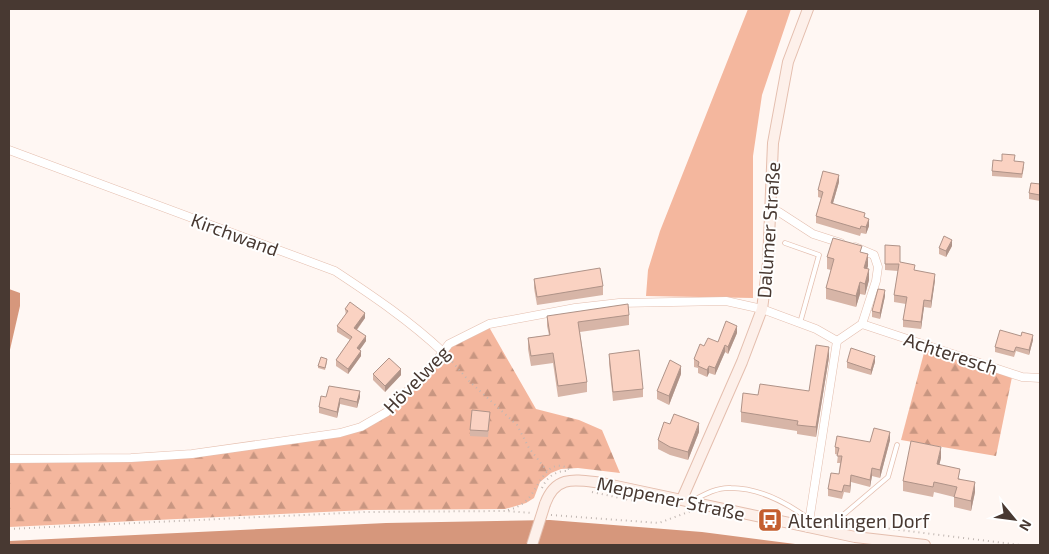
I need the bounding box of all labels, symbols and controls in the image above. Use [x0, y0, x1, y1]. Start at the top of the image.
street label: Dalumer Straße [752, 161, 784, 299]
street label: Kirchwand [188, 208, 282, 260]
street label: Achteresch [901, 327, 1001, 379]
street label: Hövelweg [378, 340, 454, 418]
street label: Meppener Straße [595, 471, 747, 525]
north arrow [989, 494, 1039, 544]
bus stop icon: Altenlingen Dorf [757, 507, 783, 533]
place label: Altenlingen Dorf [788, 509, 930, 532]
text: N [1016, 517, 1036, 534]

